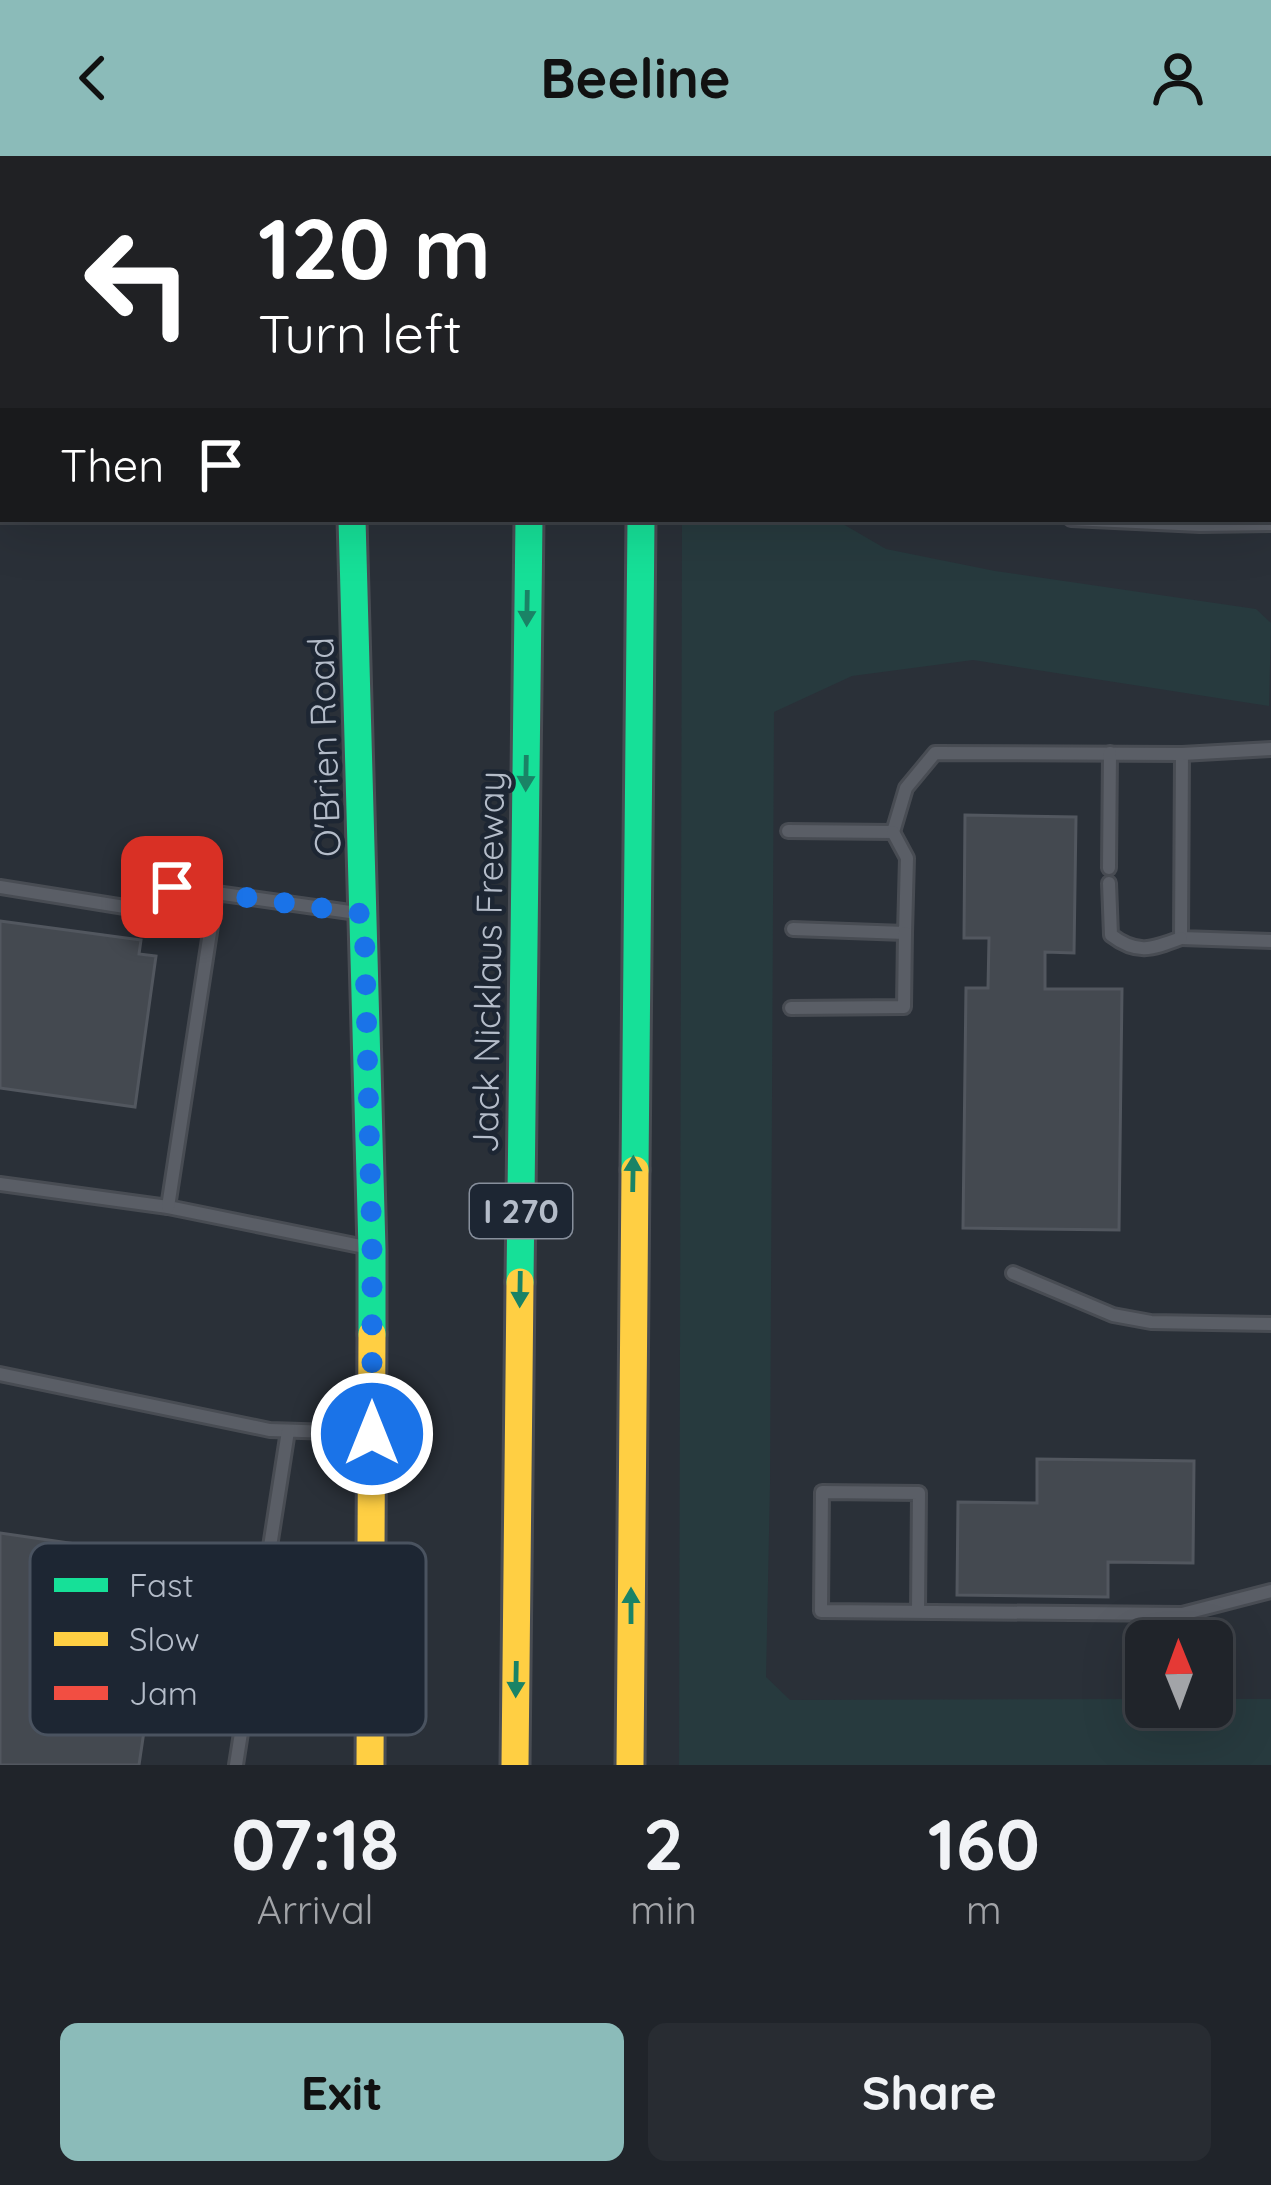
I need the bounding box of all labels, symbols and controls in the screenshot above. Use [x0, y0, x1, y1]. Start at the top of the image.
text: Beeline [540, 44, 731, 112]
icon: back [60, 45, 126, 111]
icon: person [1145, 45, 1211, 111]
text: 120 m [258, 195, 491, 300]
icon: left [60, 204, 216, 360]
text: Turn left [258, 299, 462, 367]
icon: arrive [188, 432, 254, 498]
text: Then [60, 437, 164, 493]
one-way arrow [518, 590, 537, 628]
street label: O'Brien Road [297, 636, 350, 858]
one-way arrow [516, 755, 535, 793]
street label: Jack Nicklaus Freeway [462, 771, 513, 1153]
pin [121, 836, 223, 938]
icon: arrive [139, 854, 205, 920]
one-way arrow [623, 1154, 643, 1192]
road number: I 270 [470, 1184, 572, 1238]
one-way arrow [510, 1271, 530, 1309]
position arrow [309, 1371, 435, 1497]
legend [30, 1543, 426, 1735]
text: Fast [129, 1564, 194, 1605]
one-way arrow [621, 1586, 641, 1624]
text: Slow [129, 1618, 200, 1659]
north arrow [1125, 1620, 1233, 1728]
map controls [1125, 1620, 1233, 1728]
one-way arrow [506, 1661, 525, 1699]
text: Jam [129, 1672, 198, 1713]
text: 07:18 [231, 1798, 399, 1888]
text: 2 [643, 1798, 684, 1888]
text: 160 [928, 1798, 1040, 1888]
text: Arrival [257, 1885, 374, 1934]
text: min [630, 1885, 697, 1934]
text: m [966, 1885, 1002, 1934]
button: Exit [60, 2023, 624, 2161]
button: Share [648, 2023, 1211, 2161]

